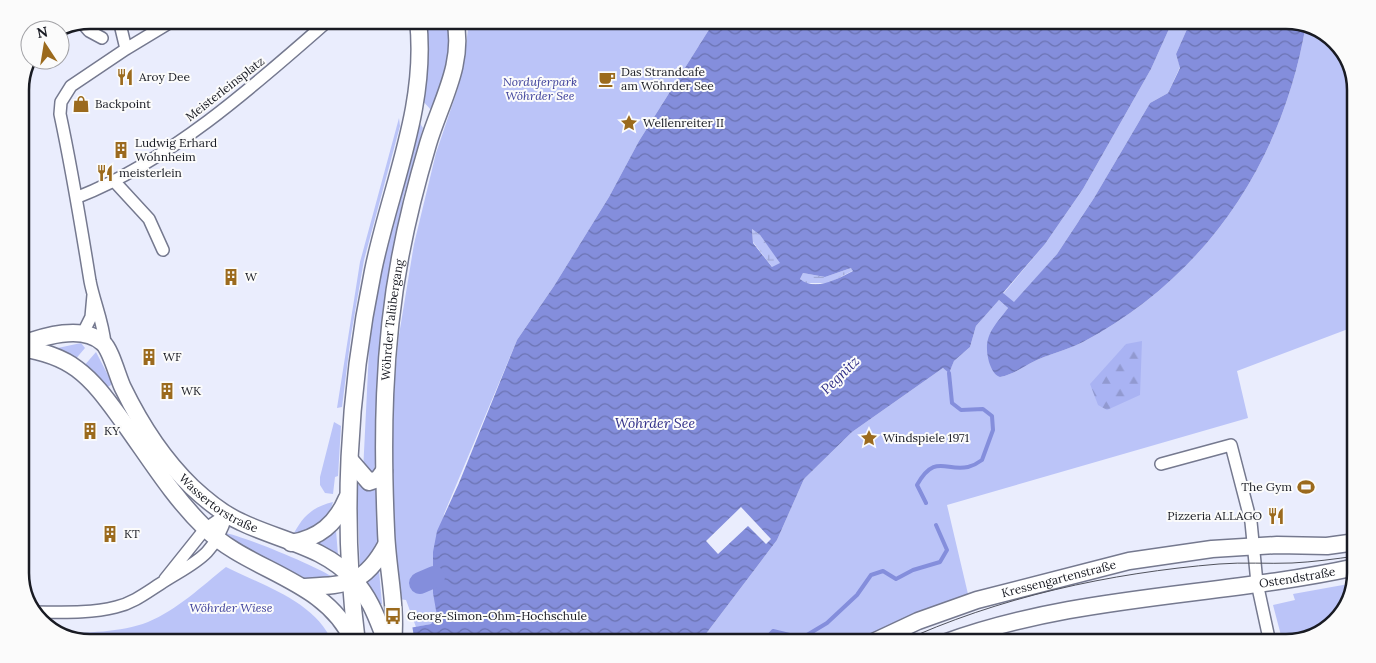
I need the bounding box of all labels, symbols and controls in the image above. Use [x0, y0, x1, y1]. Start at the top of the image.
north arrow [20, 20, 70, 70]
text: N [35, 22, 50, 42]
street label: Meisterleinsplatz [182, 53, 267, 124]
place label: Das Strandcafe am Wöhrder See [621, 64, 714, 93]
restaurant icon: Aroy Dee [115, 67, 135, 87]
place label: Aroy Dee [138, 69, 190, 84]
cafe icon: Das Strandcafe am Wöhrder See [597, 69, 617, 89]
park label: Norduferpark Wöhrder See [503, 74, 577, 103]
shop icon: Backpoint [71, 94, 91, 114]
place label: Backpoint [95, 96, 151, 111]
place icon: Wellenreiter II [619, 113, 639, 133]
place label: Wellenreiter II [643, 115, 724, 130]
place label: Ludwig Erhard Wohnheim [135, 135, 217, 164]
building icon: Ludwig Erhard Wohnheim [111, 140, 131, 160]
restaurant icon: meisterlein [95, 163, 115, 183]
place label: meisterlein [119, 165, 182, 180]
street label: Wöhrder Talübergang [378, 257, 407, 381]
building icon: W [221, 267, 241, 287]
place label: W [245, 269, 258, 284]
building icon: WF [139, 347, 159, 367]
place label: WF [163, 349, 182, 364]
water label: Pegnitz [817, 352, 863, 398]
building icon: WK [157, 381, 177, 401]
place label: WK [181, 383, 202, 398]
water label: Wöhrder See [615, 414, 695, 432]
building icon: KY [80, 421, 100, 441]
place label: KY [104, 423, 120, 438]
place icon: Windspiele 1971 [859, 428, 879, 448]
place label: Windspiele 1971 [883, 430, 969, 445]
street label: Wassertorstraße [176, 470, 261, 536]
sports icon: The Gym [1296, 477, 1316, 497]
place label: The Gym [1241, 479, 1292, 494]
restaurant icon: Pizzeria ALLAGO [1266, 506, 1286, 526]
place label: Pizzeria ALLAGO [1167, 508, 1262, 523]
building icon: KT [100, 524, 120, 544]
place label: KT [124, 526, 140, 541]
street label: Kressengartenstraße [1000, 557, 1118, 600]
street label: Ostendstraße [1258, 563, 1337, 591]
park label: Wöhrder Wiese [190, 600, 273, 615]
bus stop icon: Georg-Simon-Ohm-Hochschule [383, 606, 403, 626]
place label: Georg-Simon-Ohm-Hochschule [407, 608, 587, 623]

